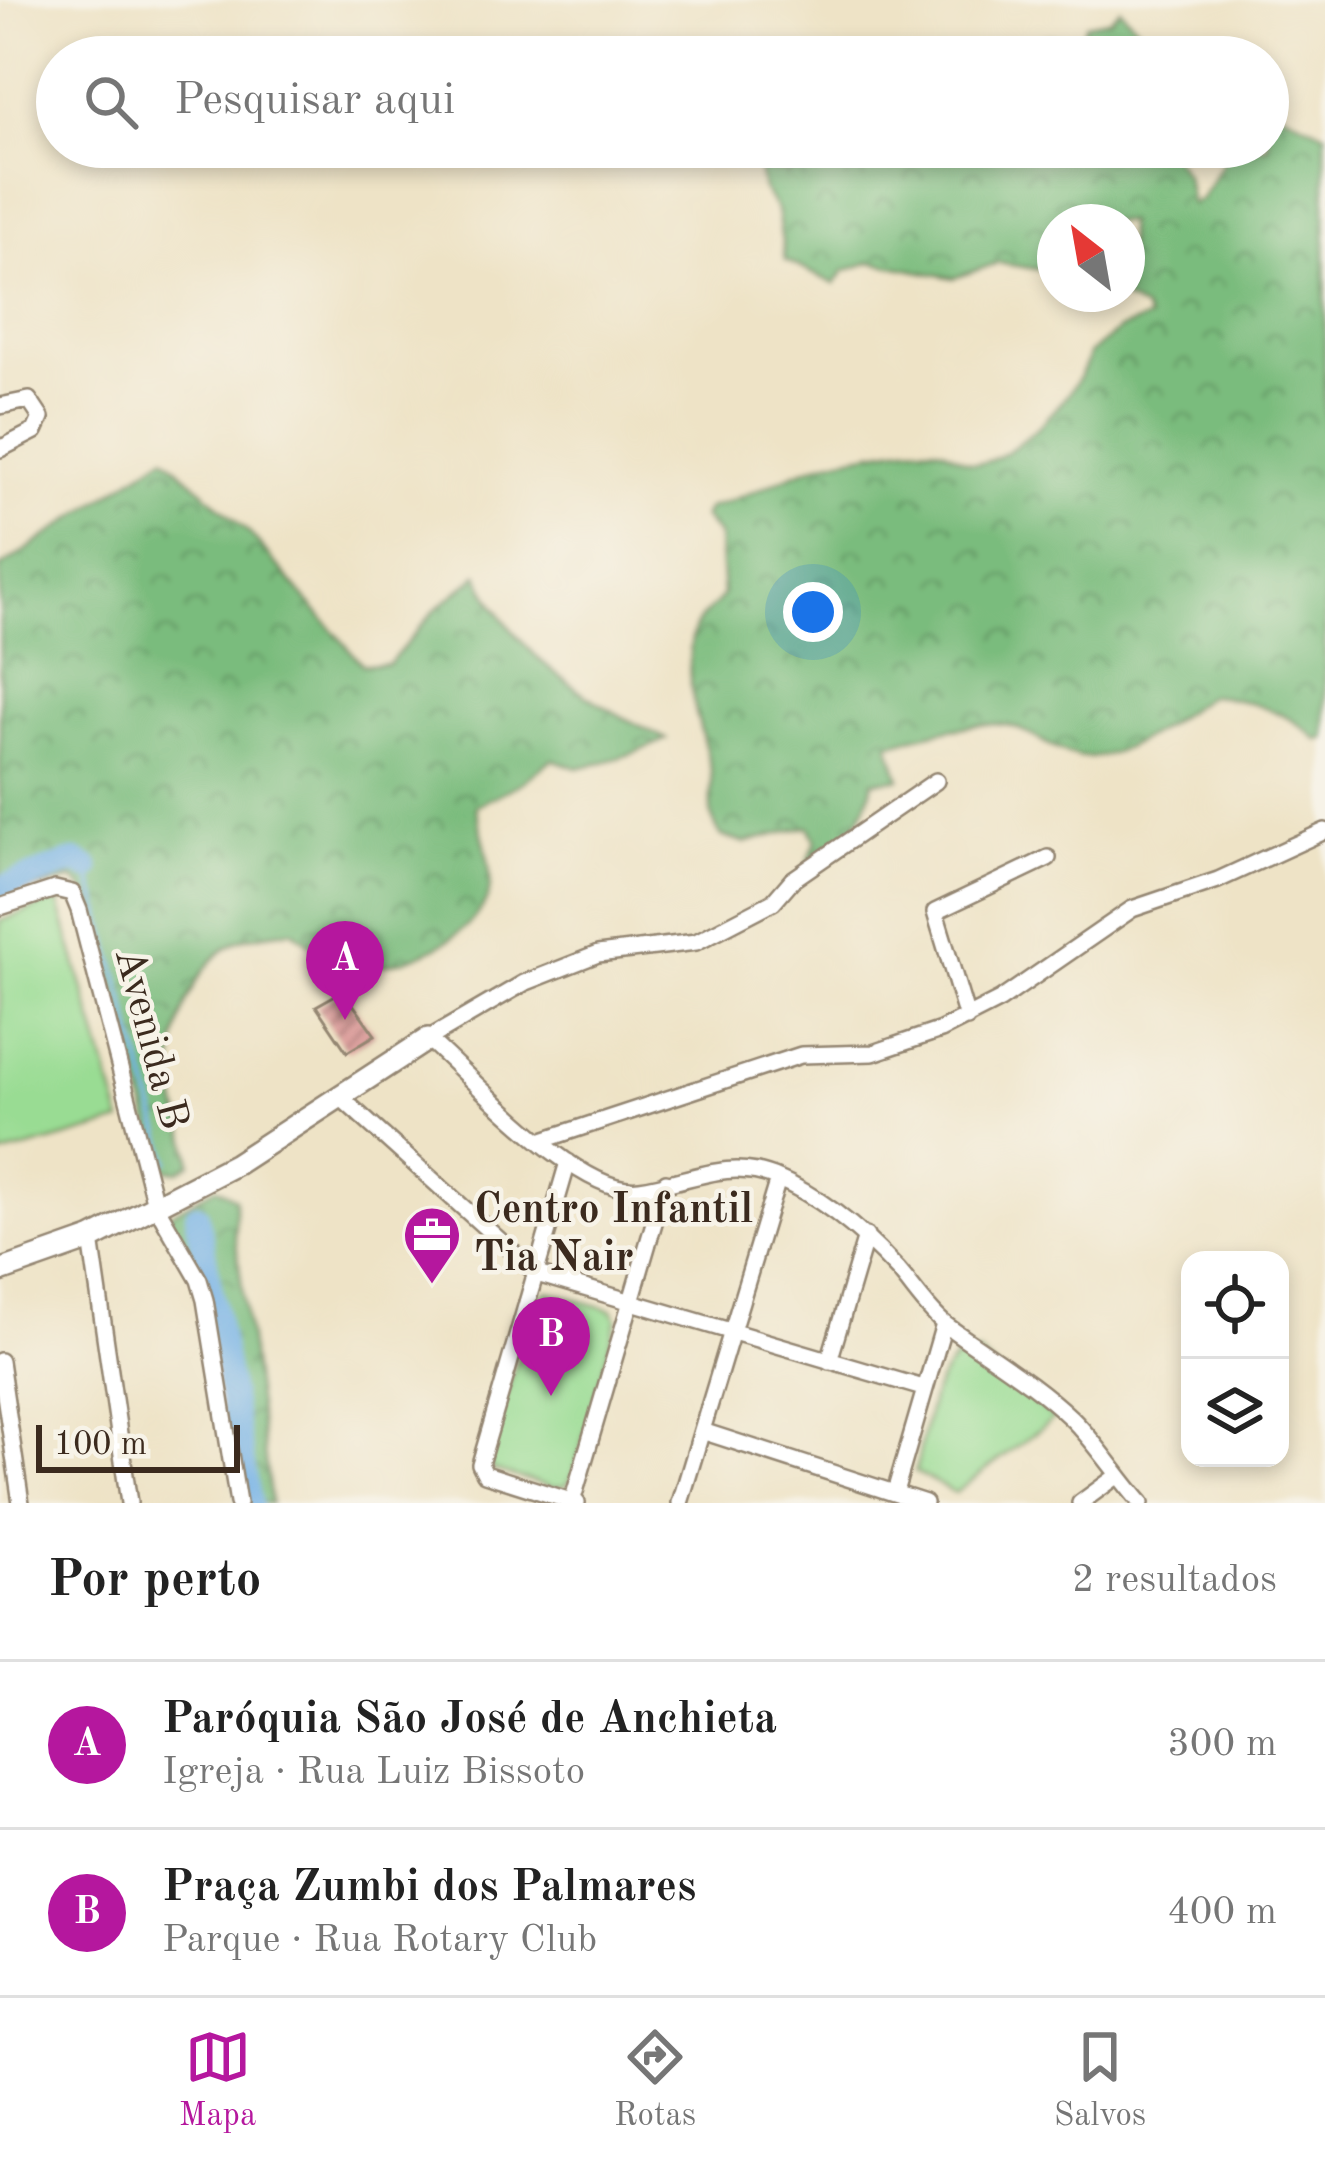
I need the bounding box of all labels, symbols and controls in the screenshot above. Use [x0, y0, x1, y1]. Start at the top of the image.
search box [36, 36, 1289, 168]
icon: search [78, 69, 144, 135]
text: Pesquisar aqui [174, 79, 455, 124]
north arrow [1037, 204, 1145, 312]
your location [783, 582, 843, 642]
pin: A [306, 921, 384, 1020]
street label: Avenida B [106, 944, 194, 1134]
place label: Centro Infantil Tia Nair [474, 1190, 753, 1280]
office icon: Centro Infantil Tia Nair [401, 1204, 463, 1286]
map controls [1181, 1251, 1289, 1467]
button: locate [1181, 1251, 1289, 1359]
pin: B [512, 1297, 590, 1396]
button: layers [1181, 1359, 1289, 1467]
scale bar [36, 1419, 240, 1472]
text: 100 m [54, 1429, 147, 1462]
text: Por perto [48, 1556, 262, 1607]
text: 2 resultados [1072, 1561, 1277, 1600]
text: Paróquia São José de Anchieta [162, 1698, 777, 1743]
text: A [72, 1725, 102, 1764]
text: 300 m [1167, 1725, 1277, 1764]
text: Igreja · Rua Luiz Bissoto [162, 1753, 585, 1792]
text: Praça Zumbi dos Palmares [162, 1866, 696, 1911]
text: B [73, 1893, 101, 1932]
text: 400 m [1167, 1893, 1277, 1932]
text: Parque · Rua Rotary Club [162, 1921, 597, 1960]
tab: Mapa [179, 2024, 256, 2137]
tab: Rotas [614, 2024, 696, 2137]
tab: Salvos [1054, 2024, 1146, 2137]

